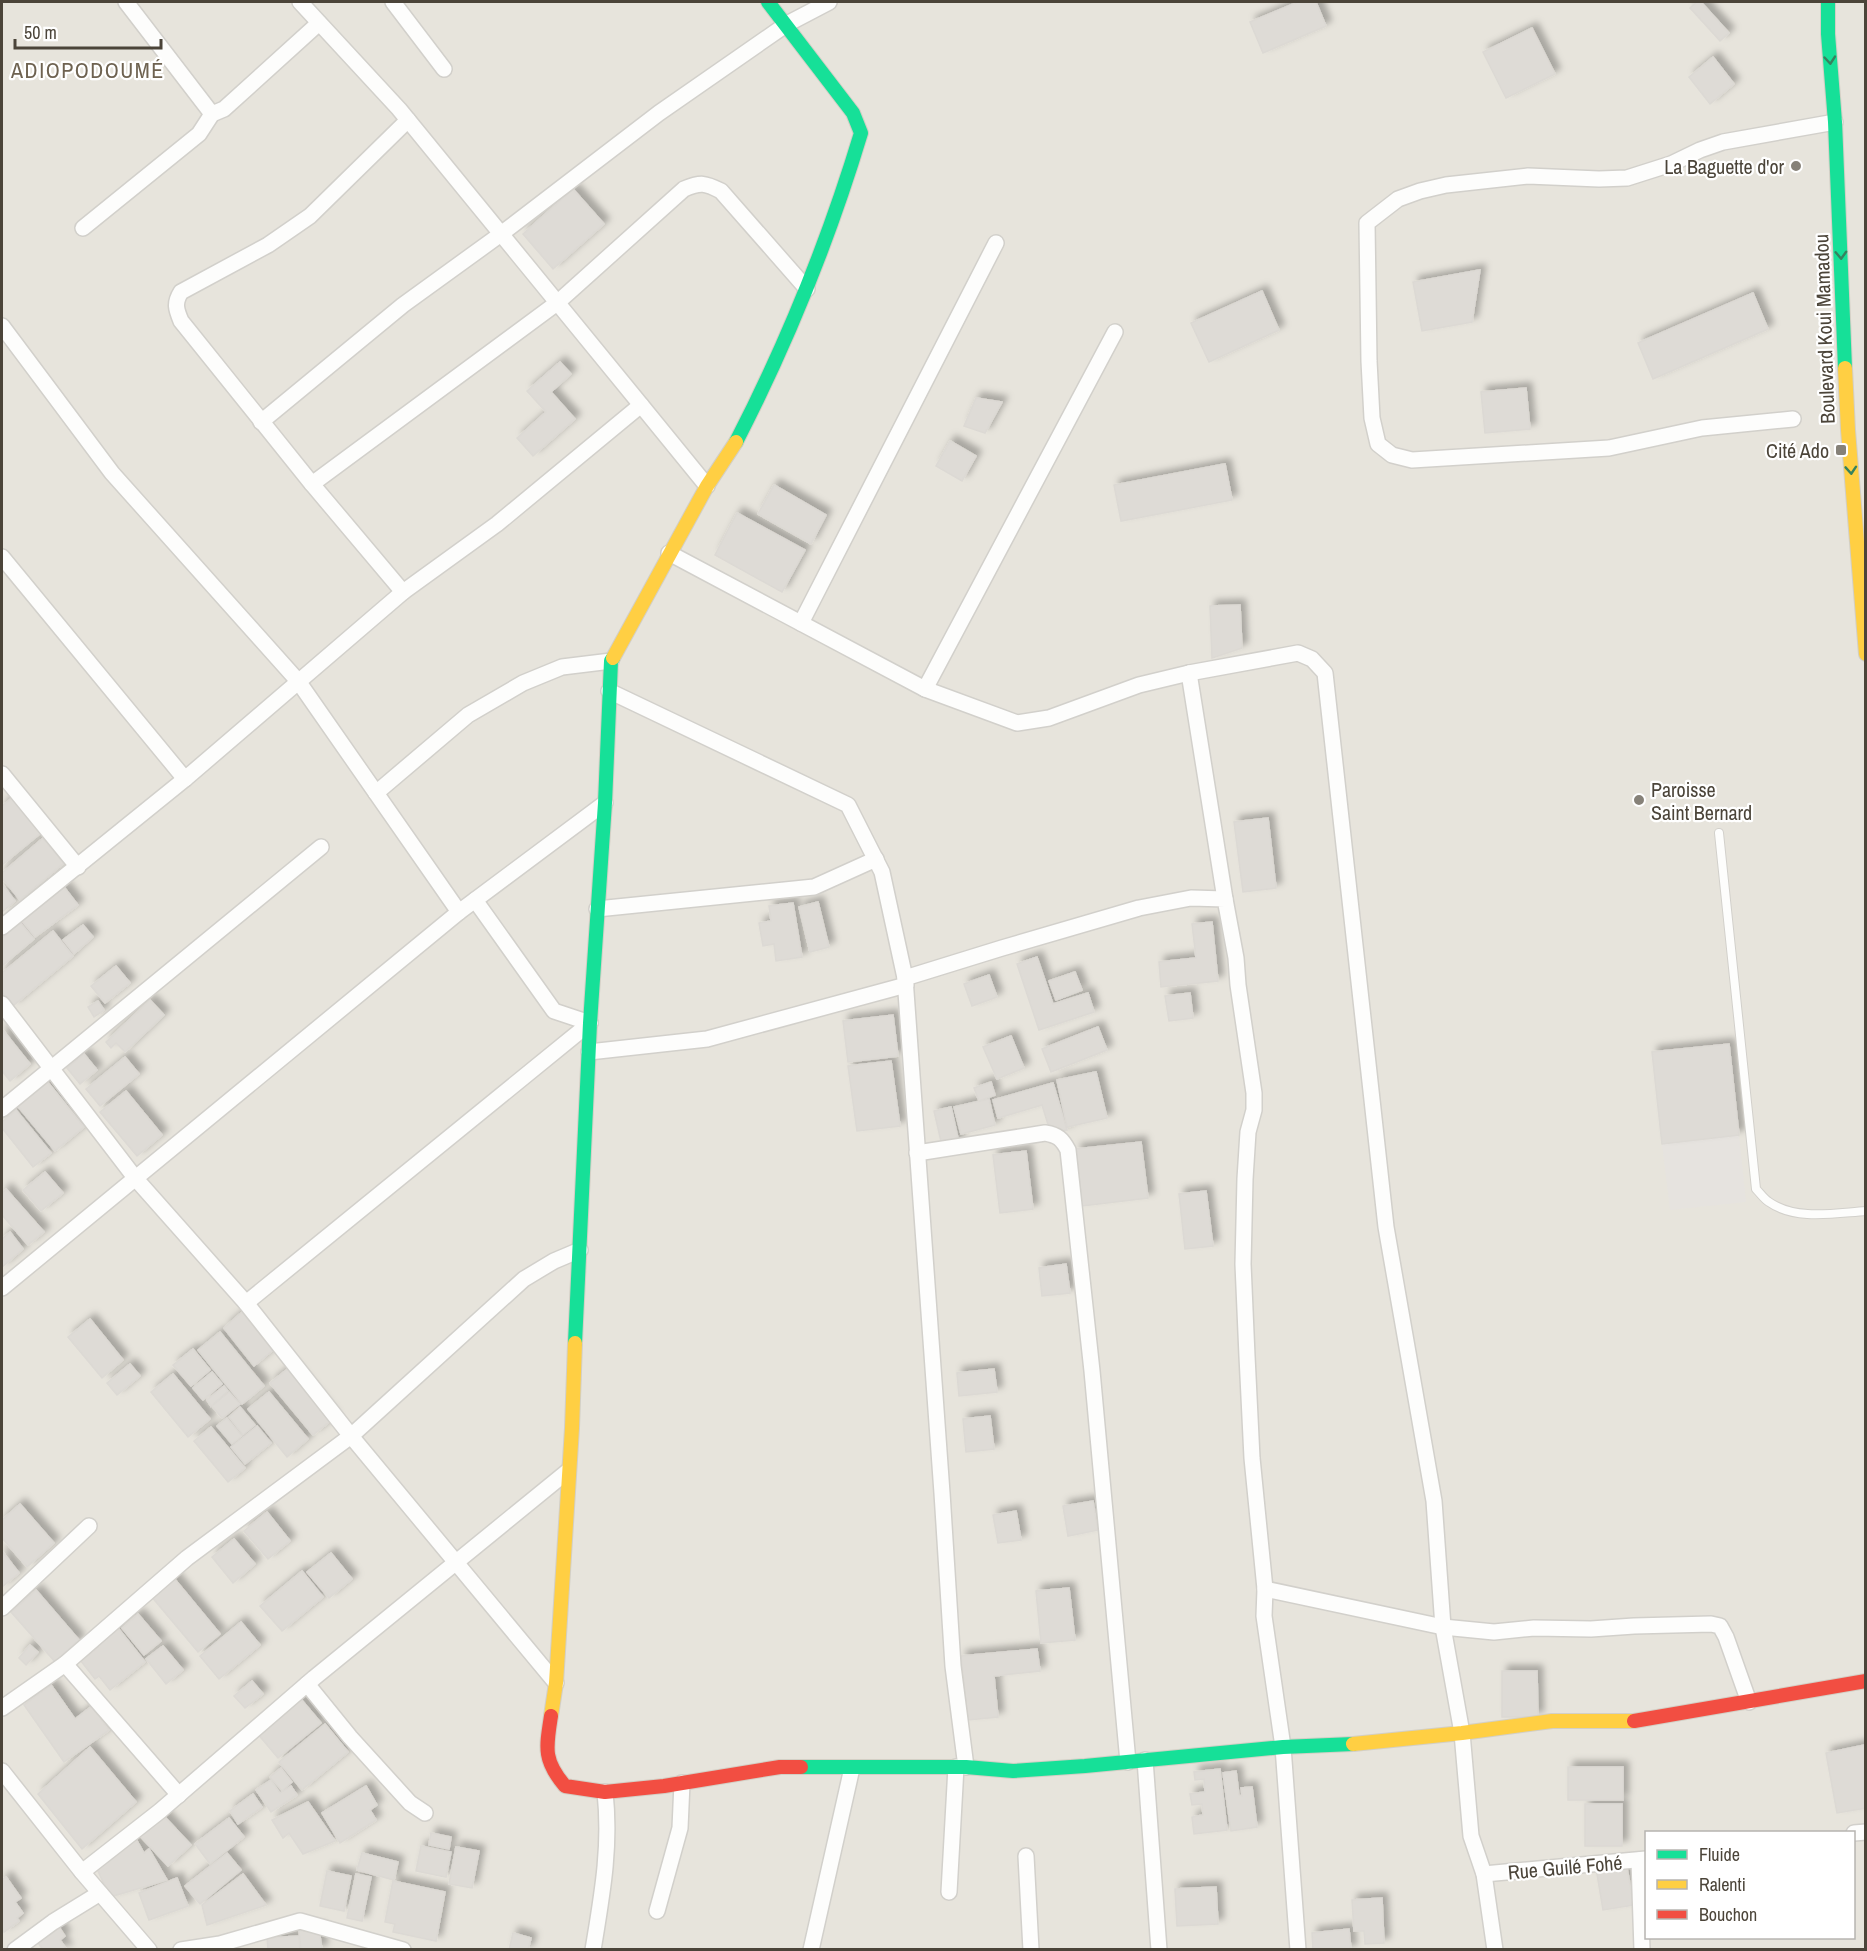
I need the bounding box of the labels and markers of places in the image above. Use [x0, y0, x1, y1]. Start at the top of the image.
place label: La Baguette d'or [1664, 153, 1785, 180]
marker: La Baguette d'or [1789, 159, 1803, 173]
place label: Cité Ado [1766, 437, 1829, 464]
marker: Cité Ado [1834, 443, 1848, 457]
place label: Paroisse Saint Bernard [1651, 776, 1752, 826]
marker: Paroisse Saint Bernard [1632, 793, 1646, 807]

